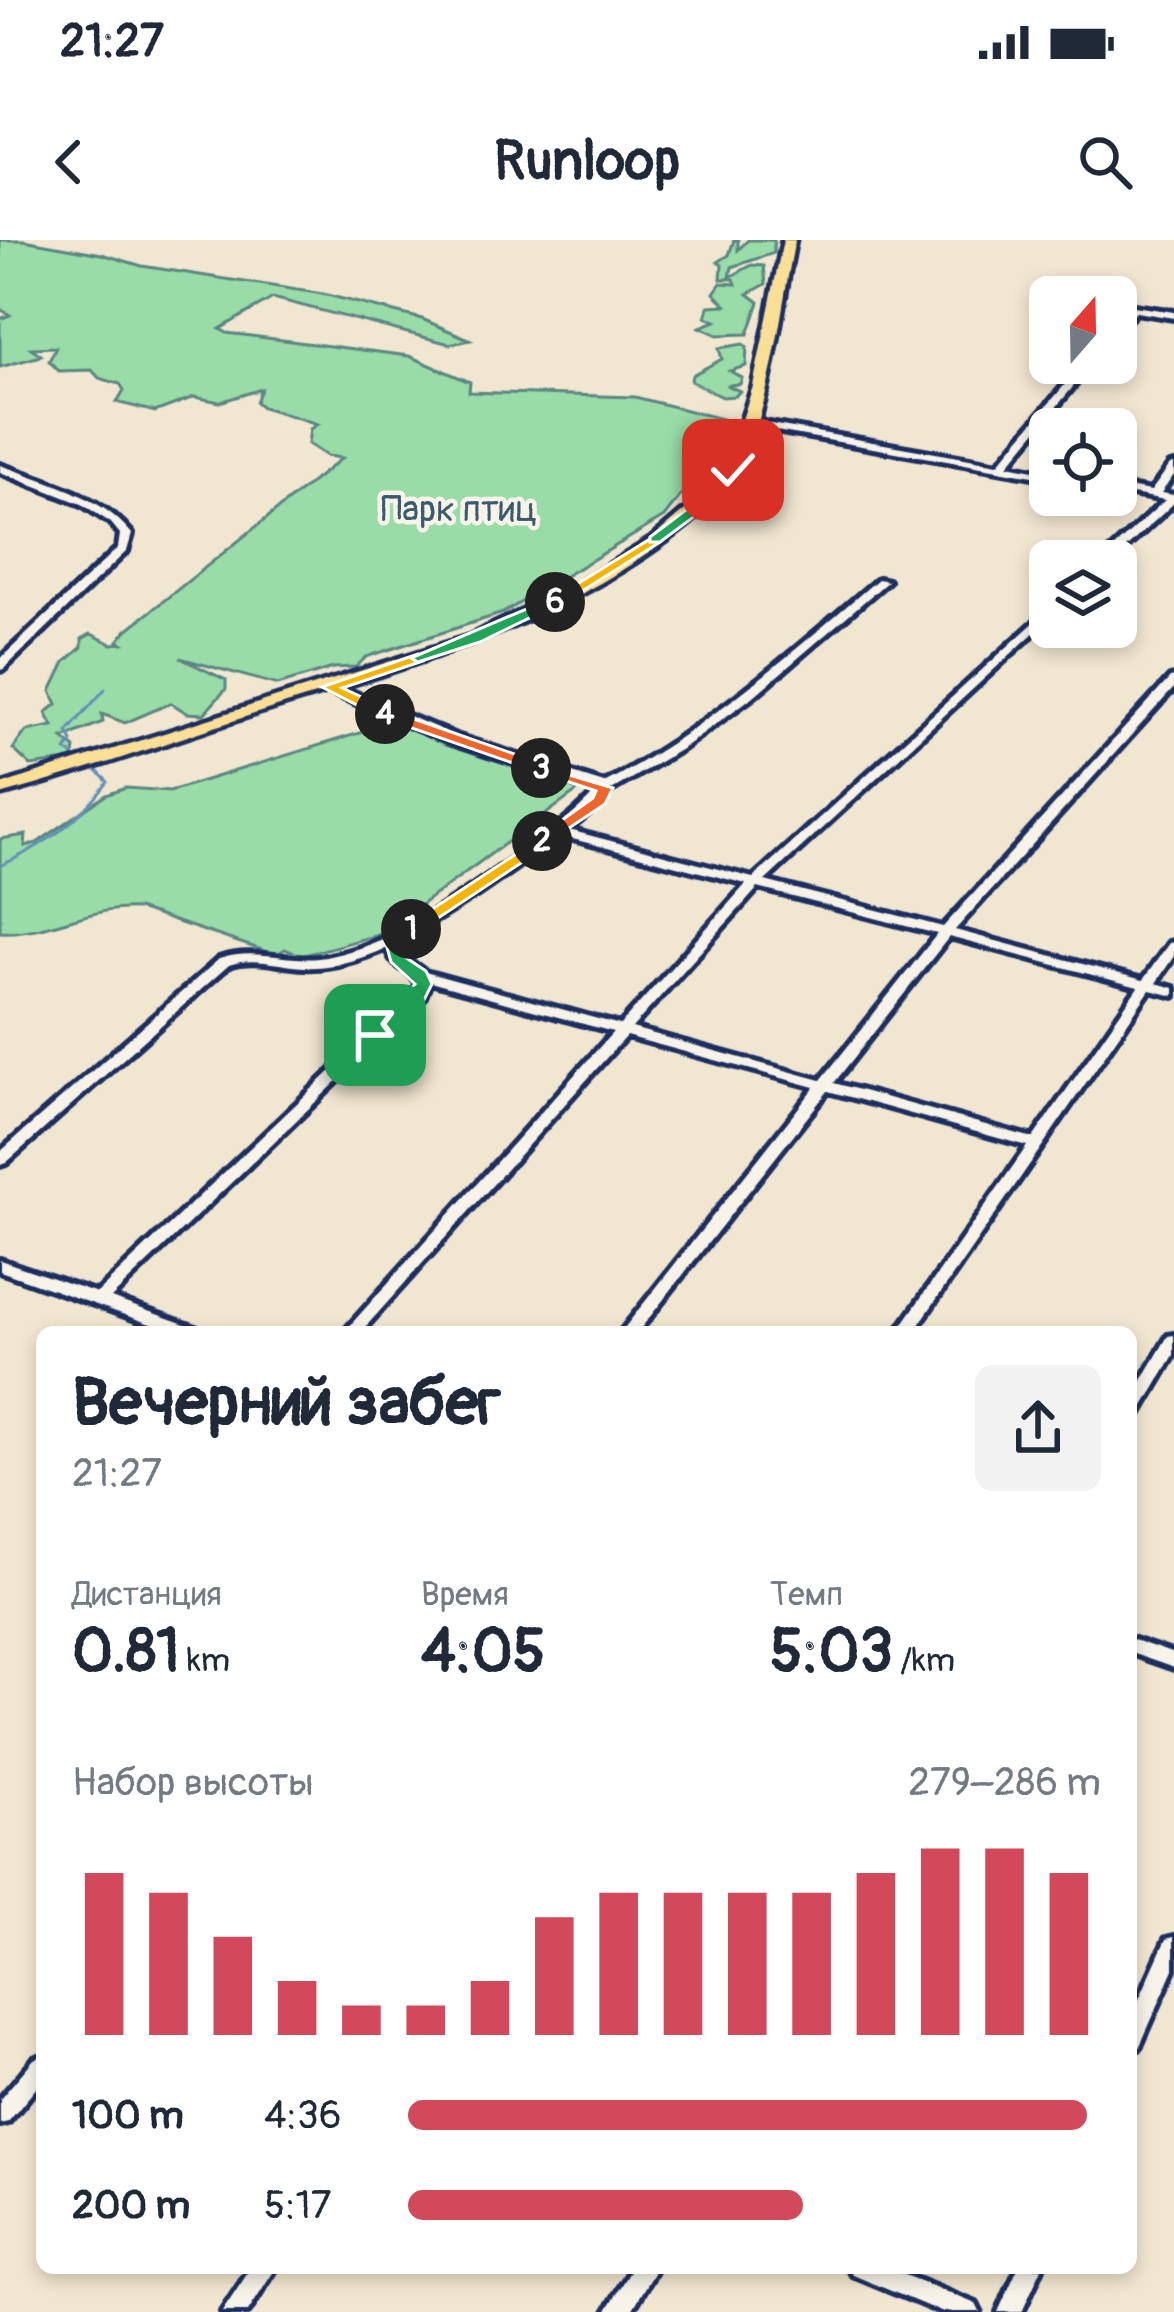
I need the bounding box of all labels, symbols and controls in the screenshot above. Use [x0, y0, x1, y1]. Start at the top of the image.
text: 21:27 [60, 14, 164, 70]
text: Runloop [494, 128, 680, 196]
icon: back [36, 129, 102, 195]
icon: search [1072, 129, 1138, 195]
north arrow [1029, 276, 1137, 384]
map controls [1029, 276, 1137, 648]
button: locate [1029, 408, 1137, 516]
pin [682, 419, 784, 521]
icon: check [700, 437, 766, 503]
park label: Парк птиц [381, 487, 537, 532]
button: layers [1029, 540, 1137, 648]
pin: 6 [525, 572, 585, 632]
text: 6 [545, 581, 565, 622]
pin: 4 [355, 684, 415, 744]
text: 4 [375, 693, 395, 734]
pin: 3 [511, 738, 571, 798]
text: 3 [532, 747, 550, 788]
pin: 2 [512, 811, 572, 871]
text: 2 [533, 820, 551, 861]
pin: 1 [381, 899, 441, 959]
text: 1 [405, 908, 417, 949]
pin [324, 984, 426, 1086]
icon: arrive [342, 1002, 408, 1068]
text: Вечерний забег [72, 1362, 501, 1445]
button: share [975, 1365, 1101, 1491]
text: 21:27 [72, 1449, 162, 1498]
text: Дистанция [72, 1574, 222, 1615]
text: Время [421, 1574, 509, 1615]
text: Темп [770, 1574, 843, 1615]
text: 0.81 [72, 1615, 180, 1690]
text: 4:05 [421, 1615, 545, 1690]
text: 5:03 [770, 1615, 893, 1690]
text: km [180, 1640, 230, 1681]
text: /km [893, 1640, 955, 1681]
text: Набор высоты [72, 1758, 314, 1807]
text: 279–286 m [908, 1758, 1101, 1807]
text: 100 m [72, 2091, 184, 2140]
text: 4:36 [264, 2091, 342, 2140]
text: 200 m [72, 2181, 190, 2230]
text: 5:17 [264, 2181, 331, 2230]

